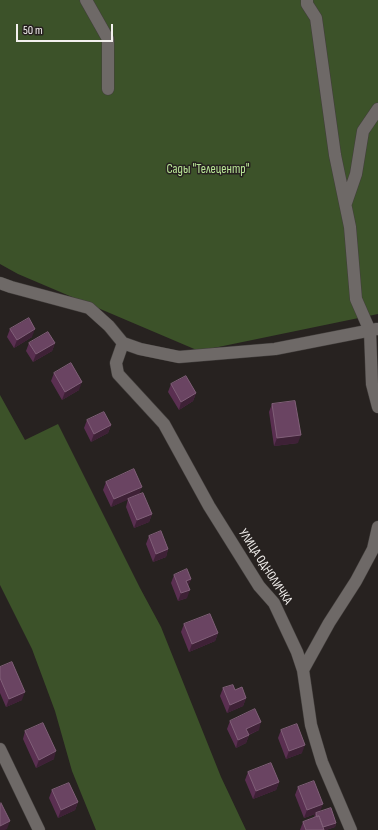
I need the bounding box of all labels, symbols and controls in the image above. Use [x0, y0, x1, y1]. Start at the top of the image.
scale bar [18, 16, 115, 42]
text: 50 m [23, 23, 43, 38]
park label: Сады "Телецентр" [167, 162, 249, 178]
street label: УЛИЦА ОДНОЛИЧКА [235, 526, 295, 608]

